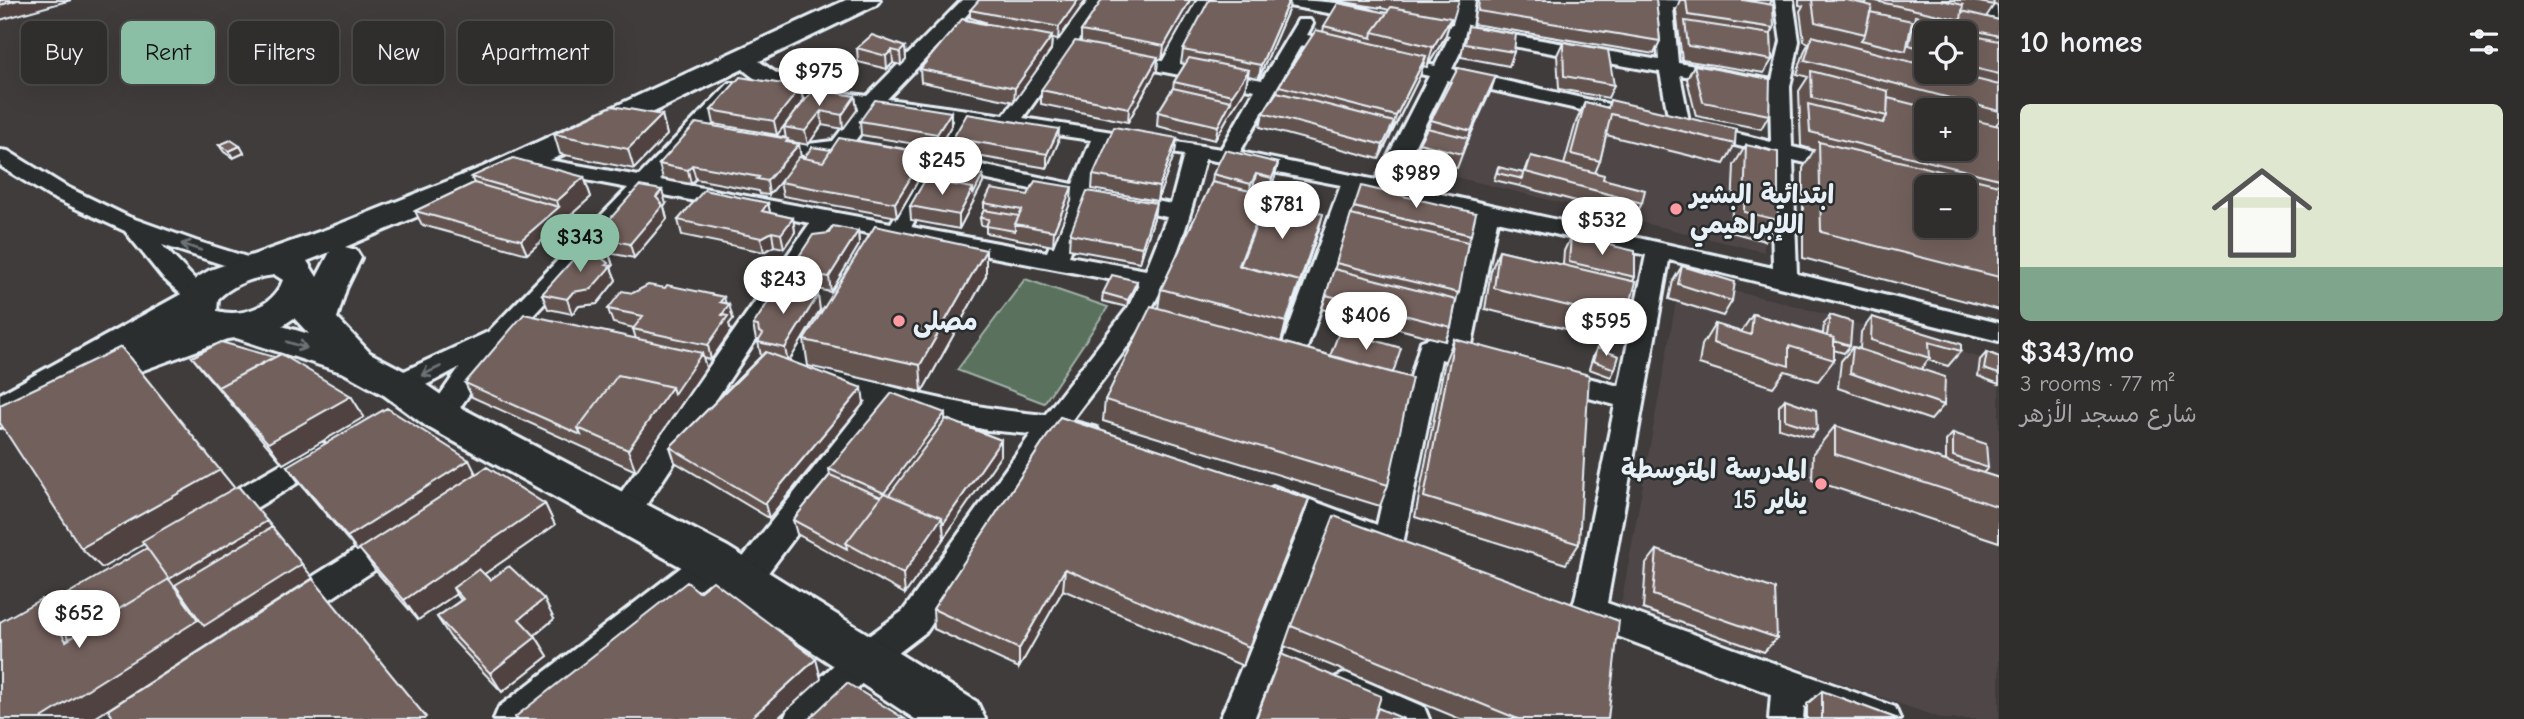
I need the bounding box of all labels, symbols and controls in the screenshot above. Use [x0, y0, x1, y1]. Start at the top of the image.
chip: Buy [21, 21, 107, 84]
chip: Rent [121, 21, 215, 84]
chip: Filters [229, 21, 339, 84]
chip: New [353, 21, 444, 84]
chip: Apartment [458, 21, 613, 84]
map controls [1914, 21, 1977, 238]
button: locate [1914, 21, 1977, 84]
icon: filters [2465, 23, 2503, 61]
text: 10 homes [2020, 25, 2142, 60]
pin: $975 [778, 48, 860, 108]
text: $975 [795, 57, 843, 84]
button: + [1914, 98, 1977, 161]
pin: $245 [901, 138, 983, 197]
text: $245 [918, 146, 966, 173]
pin: $989 [1375, 150, 1457, 210]
icon: home [2199, 150, 2325, 276]
text: $989 [1391, 159, 1441, 186]
button: − [1914, 175, 1977, 238]
place label: ابتدائية البشير اللإبراهيمي [1687, 180, 1834, 248]
pin: $781 [1241, 182, 1323, 241]
text: $781 [1260, 190, 1304, 217]
pin: $532 [1561, 198, 1643, 257]
marker: ابتدائية البشير اللإبراهيمي [1668, 201, 1684, 217]
text: $532 [1578, 206, 1626, 233]
pin: $343 [539, 215, 621, 274]
text: $343 [556, 223, 604, 250]
one-way arrow [181, 240, 202, 253]
pin: $243 [742, 256, 824, 316]
text: $243 [760, 265, 806, 292]
pin: $406 [1325, 292, 1407, 352]
pin: $595 [1565, 298, 1647, 358]
text: $406 [1341, 301, 1391, 328]
place label: مصلى [913, 307, 978, 338]
text: $595 [1581, 307, 1631, 334]
marker: مصلى [891, 313, 907, 329]
text: $343/mo [2020, 335, 2134, 370]
one-way arrow [286, 340, 308, 353]
one-way arrow [421, 364, 442, 378]
text: 3 rooms · 77 m² [2020, 370, 2175, 397]
text: شارع مسجد الأزهر [2020, 401, 2197, 428]
place label: المدرسة المتوسطة 15 يناير [1621, 455, 1807, 515]
marker: المدرسة المتوسطة 15 يناير [1813, 476, 1829, 492]
pin: $652 [38, 590, 120, 650]
text: $652 [54, 599, 104, 626]

